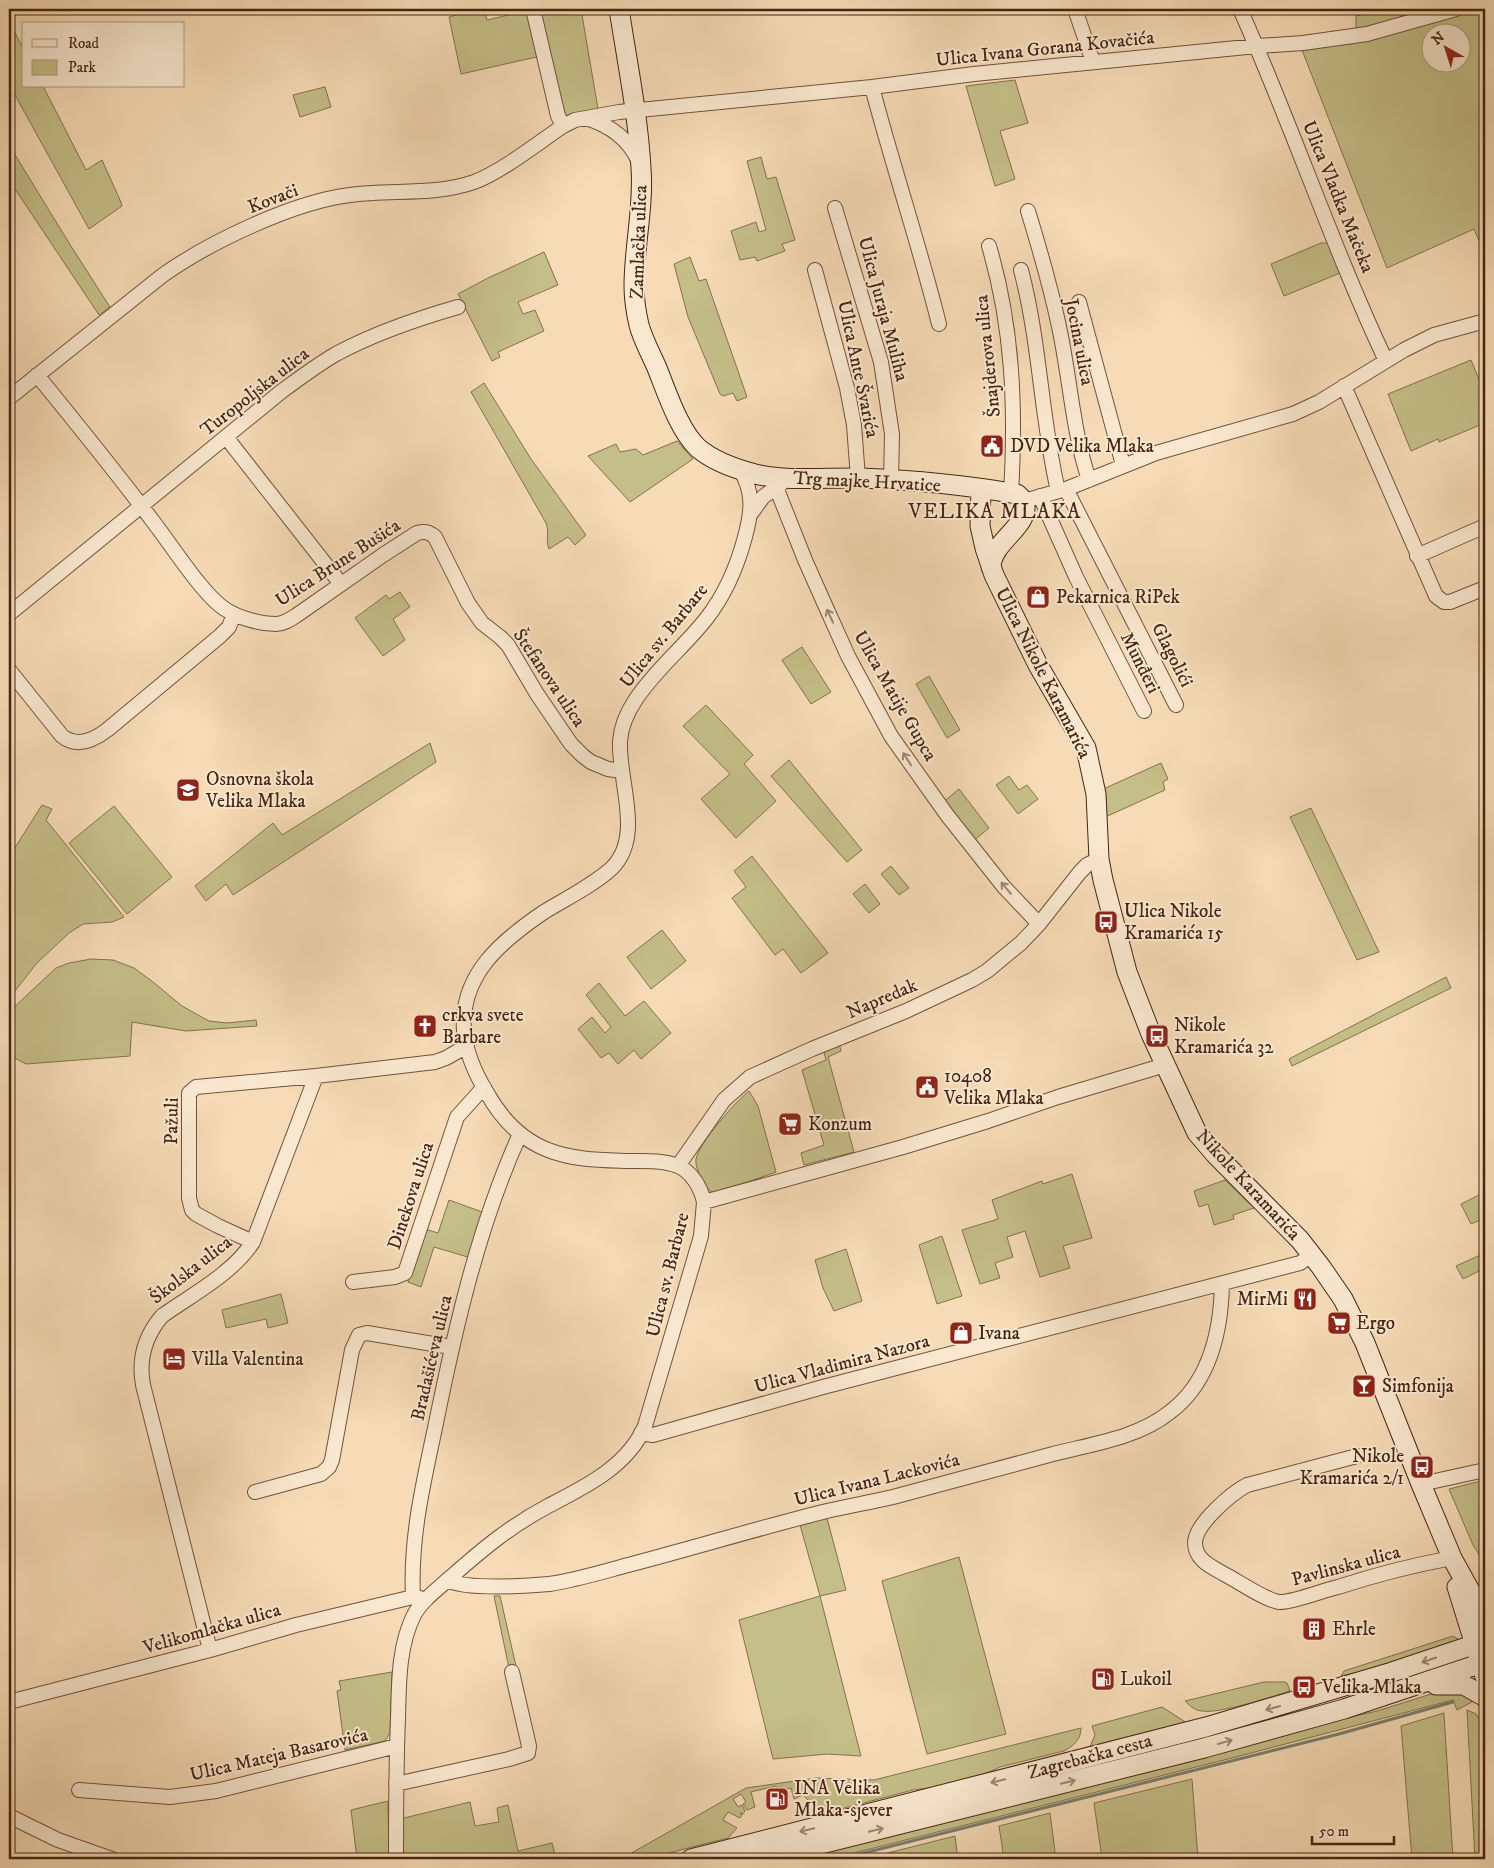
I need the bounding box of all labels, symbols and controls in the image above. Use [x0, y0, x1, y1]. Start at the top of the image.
legend [22, 22, 185, 88]
north arrow [1422, 22, 1472, 72]
street label: Ulica Ivana Gorana Kovačića [935, 26, 1155, 72]
text: N [1428, 28, 1449, 49]
text: Road [68, 34, 100, 53]
text: Park [68, 58, 97, 77]
street label: Ulica Vladka Mačeka [1297, 118, 1379, 276]
street label: Kovači [245, 179, 301, 219]
street label: Zamlačka ulica [626, 185, 652, 299]
street label: Ulica Juraja Muliha [853, 234, 913, 384]
street label: Šnajderova ulica [968, 294, 1006, 418]
street label: Jocina ulica [1059, 295, 1099, 387]
street label: Ulica Ante Švarića [832, 298, 886, 440]
street label: Turopoljska ulica [196, 342, 314, 442]
public building icon: DVD Velika Mlaka [979, 433, 1005, 459]
place label: DVD Velika Mlaka [1010, 435, 1154, 458]
street label: Trg majke Hrvatice [793, 467, 941, 497]
district label: VELIKA MLAKA [908, 499, 1081, 525]
street label: Ulica Brune Bušića [271, 514, 405, 612]
street label: Ulica sv. Barbare [615, 579, 713, 693]
street label: Ulica Nikole Karamarića [990, 584, 1096, 762]
shop icon: Pekarnica RiPek [1025, 584, 1051, 610]
place label: Pekarnica RiPek [1056, 586, 1181, 609]
one-way arrow [825, 609, 834, 624]
street label: Glagolići [1146, 619, 1198, 691]
street label: Štefanova ulica [508, 623, 592, 732]
street label: Ulica Matije Gupca [848, 627, 942, 765]
street label: Munđeri [1115, 629, 1165, 697]
one-way arrow [902, 753, 912, 767]
place label: Osnovna škola Velika Mlaka [205, 768, 314, 813]
school or university icon: Osnovna škola Velika Mlaka [175, 777, 201, 803]
one-way arrow [1000, 882, 1011, 895]
place label: Ulica Nikole Kramarića 15 [1124, 900, 1224, 945]
bus stop icon: Ulica Nikole Kramarića 15 [1093, 909, 1119, 935]
street label: Napredak [843, 974, 921, 1024]
place label: crkva svete Barbare [442, 1004, 524, 1049]
church icon: crkva svete Barbare [412, 1013, 438, 1039]
place label: Nikole Kramarića 32 [1174, 1014, 1274, 1059]
bus stop icon: Nikole Kramarića 32 [1144, 1023, 1170, 1049]
place label: 10408 Velika Mlaka [943, 1065, 1044, 1110]
public building icon: 10408 Velika Mlaka [914, 1074, 940, 1100]
street label: Pažuli [160, 1097, 184, 1145]
supermarket icon: Konzum [777, 1111, 803, 1137]
place label: Konzum [808, 1113, 872, 1136]
street label: Nikole Karamarića [1191, 1125, 1305, 1245]
street label: Dinekova ulica [383, 1139, 439, 1253]
street label: Ulica sv. Barbare [641, 1210, 695, 1340]
street label: Školska ulica [144, 1229, 237, 1309]
restaurant icon: MirMi [1292, 1286, 1318, 1312]
place label: MirMi [1237, 1288, 1288, 1311]
street label: Bradašićeva ulica [406, 1293, 458, 1423]
supermarket icon: Ergo [1326, 1310, 1352, 1336]
place label: Ergo [1356, 1312, 1395, 1335]
shop icon: Ivana [948, 1320, 974, 1346]
place label: Ivana [978, 1322, 1020, 1345]
street label: Ulica Vladimira Nazora [752, 1330, 932, 1398]
hotel icon: Villa Valentina [161, 1346, 187, 1372]
place label: Villa Valentina [191, 1348, 304, 1371]
bar icon: Simfonija [1351, 1373, 1377, 1399]
place label: Simfonija [1382, 1375, 1454, 1398]
place label: Nikole Kramarića 2/1 [1299, 1445, 1404, 1490]
street label: Ulica Ivana Lackovića [792, 1448, 962, 1512]
bus stop icon: Nikole Kramarića 2/1 [1409, 1454, 1435, 1480]
street label: Pavlinska ulica [1289, 1540, 1403, 1592]
street label: Velikomlačka ulica [140, 1598, 283, 1660]
building icon: Ehrle [1301, 1616, 1327, 1642]
place label: Ehrle [1332, 1618, 1376, 1641]
one-way arrow [1421, 1656, 1437, 1665]
fuel station icon: Lukoil [1090, 1666, 1116, 1692]
place label: Lukoil [1120, 1668, 1172, 1691]
bus stop icon: Velika Mlaka [1291, 1674, 1317, 1700]
place label: Velika Mlaka [1321, 1676, 1422, 1699]
one-way arrow [1266, 1703, 1282, 1713]
street label: Ulica Mateja Basarovića [188, 1723, 370, 1787]
street label: Zagrebačka cesta [1025, 1729, 1155, 1785]
one-way arrow [1217, 1737, 1233, 1746]
place label: INA Velika Mlaka-sjever [794, 1777, 892, 1822]
one-way arrow [990, 1777, 1006, 1786]
one-way arrow [1059, 1777, 1075, 1786]
fuel station icon: INA Velika Mlaka-sjever [764, 1786, 790, 1812]
scale bar [1312, 1813, 1394, 1845]
text: 50 m [1319, 1822, 1349, 1841]
one-way arrow [799, 1825, 815, 1835]
one-way arrow [868, 1825, 884, 1834]

